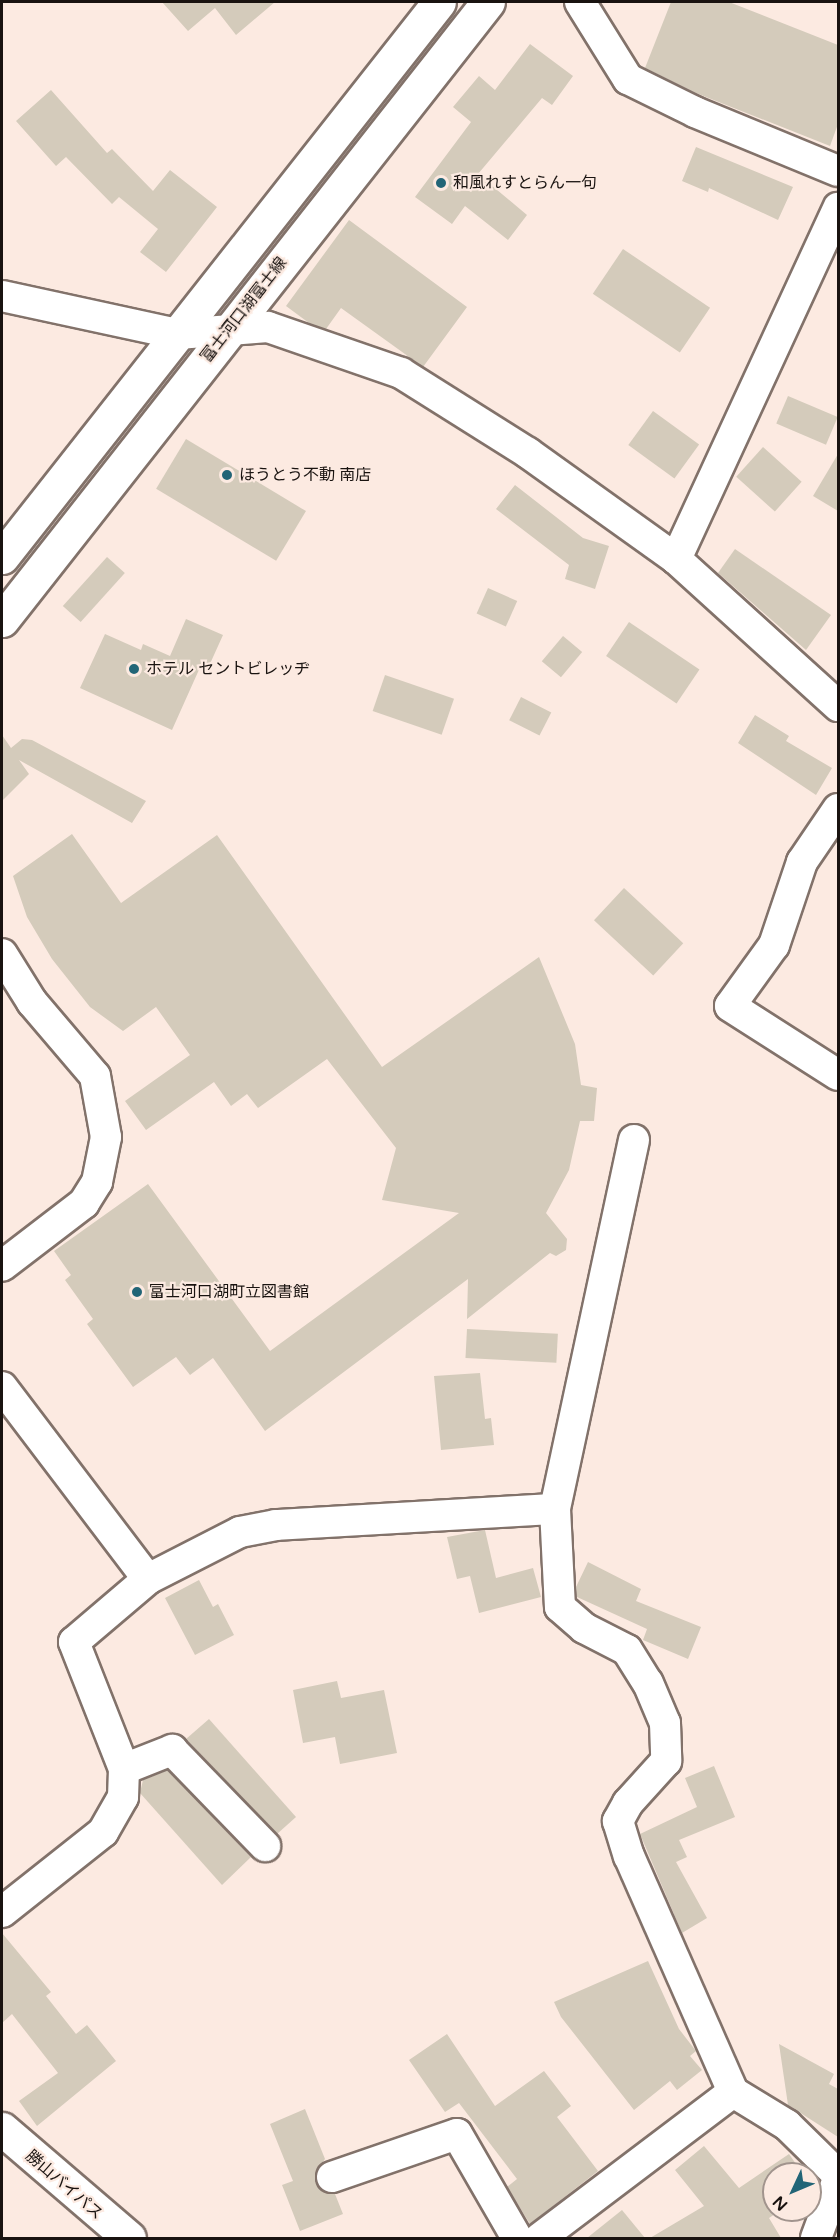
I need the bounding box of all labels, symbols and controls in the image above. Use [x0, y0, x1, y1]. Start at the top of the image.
place label: 和風れすとらん一句 [453, 173, 597, 193]
marker: 和風れすとらん一句 [434, 176, 448, 190]
street label: 富士河口湖富士線 [197, 254, 291, 366]
place label: ほうとう不動 南店 [239, 465, 371, 485]
marker: ほうとう不動 南店 [220, 468, 234, 482]
place label: ホテル セントビレッヂ [146, 659, 310, 679]
marker: ホテル セントビレッヂ [127, 662, 141, 676]
place label: 富士河口湖町立図書館 [149, 1282, 309, 1302]
marker: 富士河口湖町立図書館 [130, 1285, 144, 1299]
street label: 勝山バイパス [21, 2146, 107, 2224]
north arrow [762, 2162, 822, 2222]
text: N [769, 2192, 792, 2215]

